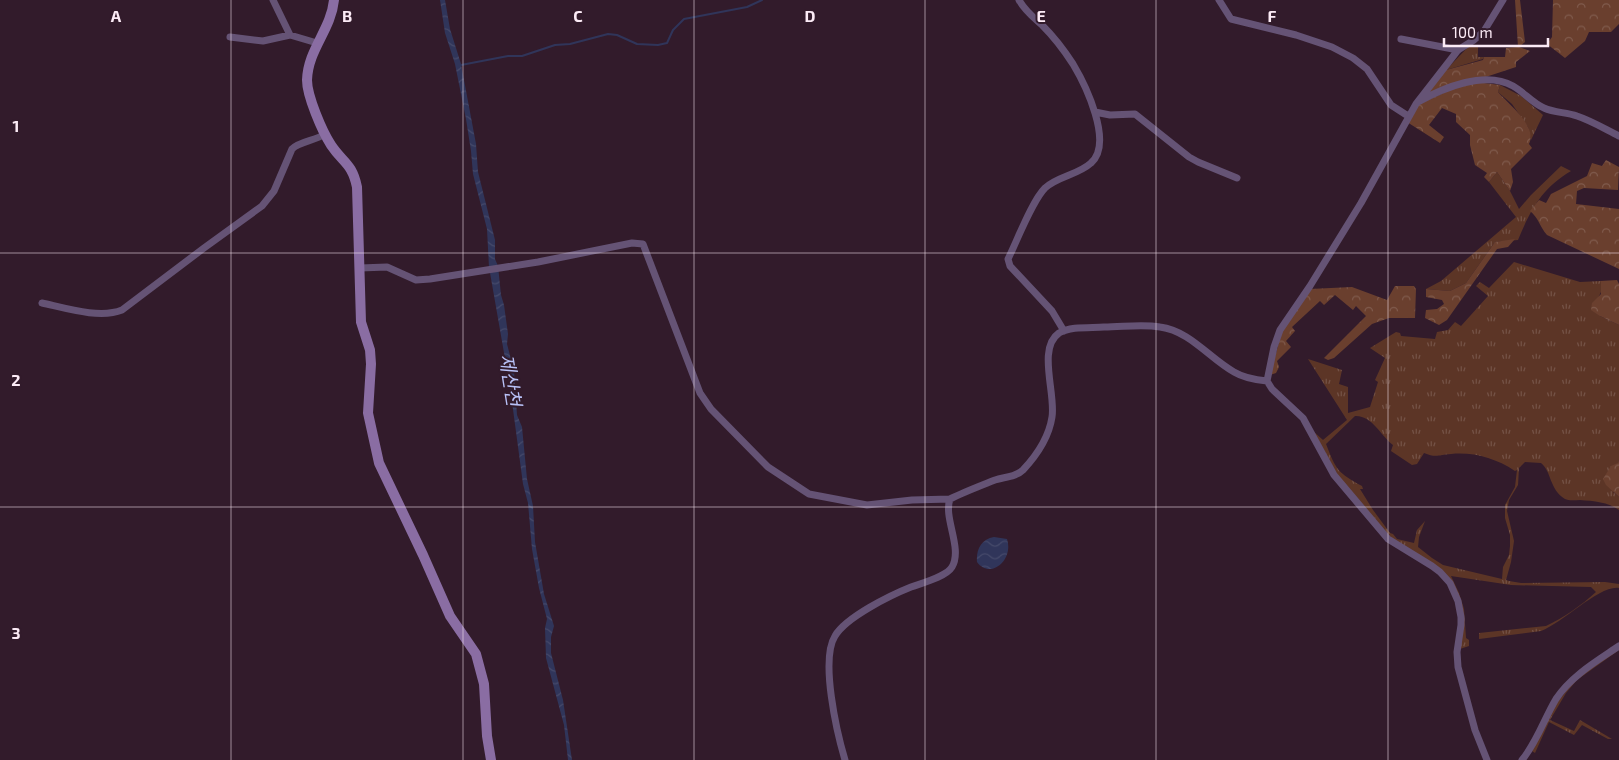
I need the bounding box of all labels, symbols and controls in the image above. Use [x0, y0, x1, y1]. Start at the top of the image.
text: A [111, 6, 122, 25]
text: B [342, 6, 352, 25]
text: C [573, 6, 583, 25]
text: D [805, 6, 816, 25]
text: E [1036, 6, 1046, 25]
text: F [1268, 6, 1277, 25]
scale bar [1444, 15, 1548, 47]
text: 100 m [1452, 23, 1493, 41]
text: 1 [13, 116, 19, 135]
water label: 제산천 [496, 352, 527, 409]
text: 2 [11, 370, 21, 389]
text: 3 [11, 623, 21, 642]

